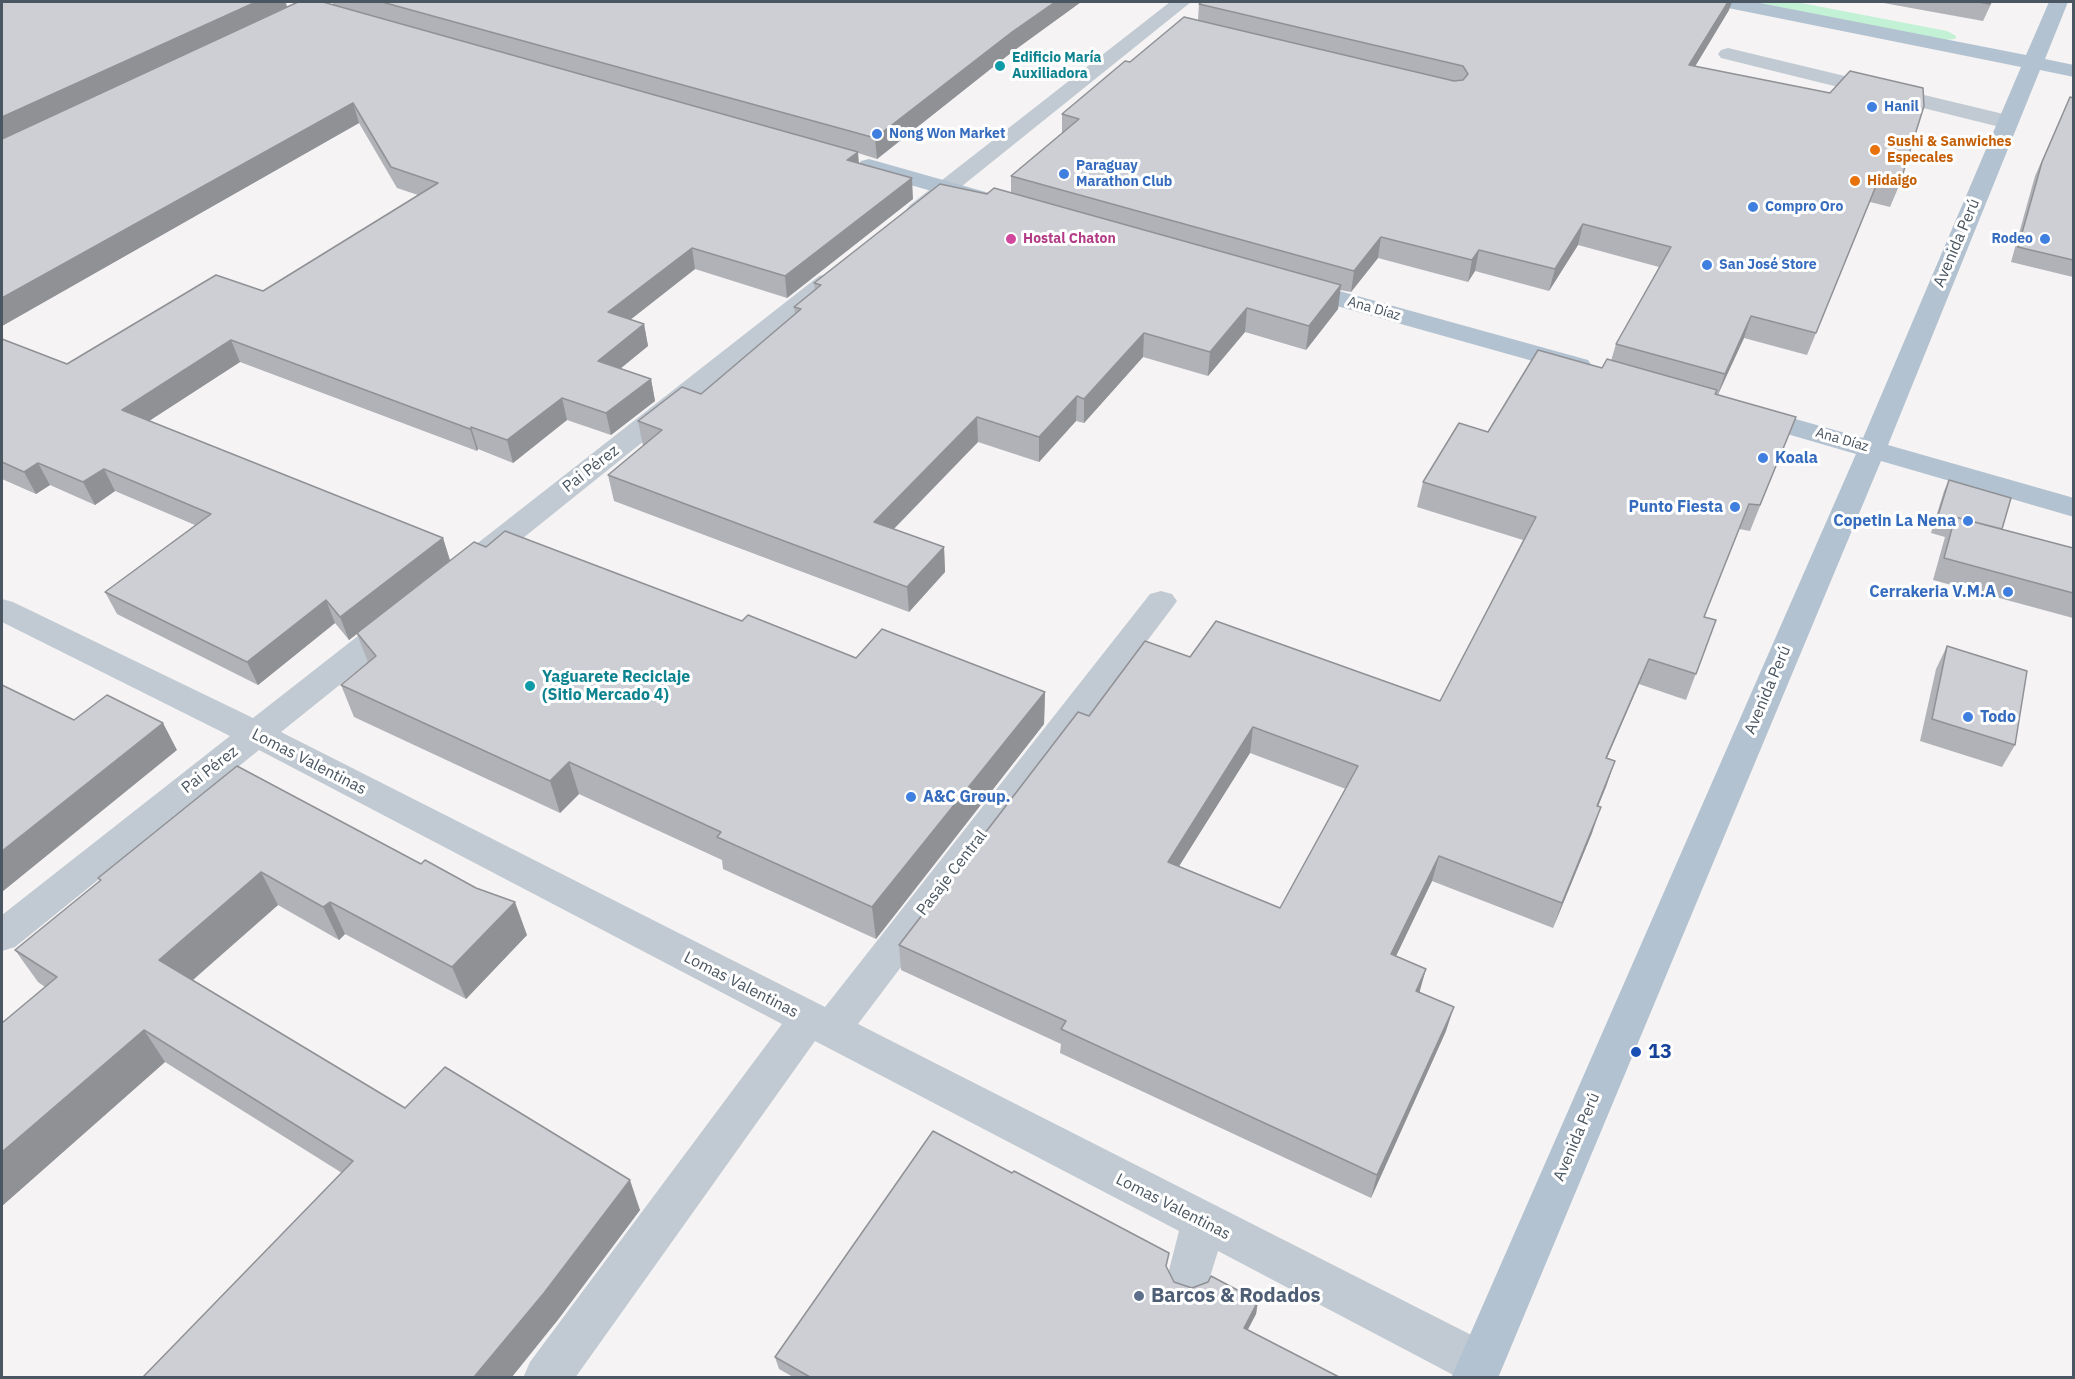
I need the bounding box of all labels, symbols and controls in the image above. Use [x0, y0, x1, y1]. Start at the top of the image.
place label: Edificio María Auxiliadora [1012, 50, 1101, 82]
marker: Edificio María Auxiliadora [993, 59, 1007, 73]
place label: Hanil [1884, 99, 1919, 115]
marker: Hanil [1865, 100, 1879, 114]
place label: Nong Won Market [889, 126, 1005, 142]
marker: Nong Won Market [870, 127, 884, 141]
place label: Sushi & Sanwiches Especales [1887, 134, 2011, 166]
marker: Sushi & Sanwiches Especales [1868, 143, 1882, 157]
place label: Paraguay Marathon Club [1076, 158, 1172, 190]
marker: Paraguay Marathon Club [1057, 167, 1071, 181]
place label: Hidaigo [1867, 173, 1917, 189]
marker: Hidaigo [1848, 174, 1862, 188]
street label: Avenida Perú [1930, 196, 1984, 290]
place label: Compro Oro [1765, 199, 1843, 215]
marker: Compro Oro [1746, 200, 1760, 214]
place label: Hostal Chaton [1023, 231, 1116, 247]
place label: Rodeo [1992, 231, 2033, 247]
marker: Hostal Chaton [1004, 232, 1018, 246]
marker: Rodeo [2038, 232, 2052, 246]
place label: San José Store [1719, 257, 1817, 273]
marker: San José Store [1700, 258, 1714, 272]
street label: Ana Díaz [1345, 293, 1403, 325]
street label: Ana Díaz [1813, 424, 1871, 456]
street label: Pai Pérez [559, 441, 623, 497]
place label: Koala [1775, 448, 1818, 468]
marker: Koala [1756, 451, 1770, 465]
place label: Punto Fiesta [1628, 497, 1723, 517]
marker: Punto Fiesta [1728, 500, 1742, 514]
place label: Copetin La Nena [1833, 511, 1956, 531]
marker: Copetin La Nena [1961, 514, 1975, 528]
place label: Cerrakeria V.M.A [1869, 582, 1996, 602]
marker: Cerrakeria V.M.A [2001, 585, 2015, 599]
street label: Avenida Perú [1741, 643, 1795, 737]
place label: Yaguarete Reciclaje (Sitio Mercado 4) [542, 667, 690, 705]
marker: Yaguarete Reciclaje (Sitio Mercado 4) [523, 679, 537, 693]
place label: Todo [1980, 707, 2016, 727]
marker: Todo [1961, 710, 1975, 724]
street label: Lomas Valentinas [249, 725, 369, 799]
street label: Pai Pérez [178, 742, 242, 798]
place label: A&C Group. [923, 787, 1010, 807]
marker: A&C Group. [904, 790, 918, 804]
street label: Pasaje Central [913, 826, 991, 920]
street label: Lomas Valentinas [681, 948, 801, 1022]
place label: 13 [1648, 1040, 1672, 1064]
marker: 13 [1629, 1045, 1643, 1059]
street label: Avenida Perú [1550, 1090, 1604, 1184]
street label: Lomas Valentinas [1113, 1170, 1233, 1244]
place label: Barcos & Rodados [1151, 1284, 1321, 1308]
marker: Barcos & Rodados [1132, 1289, 1146, 1303]

